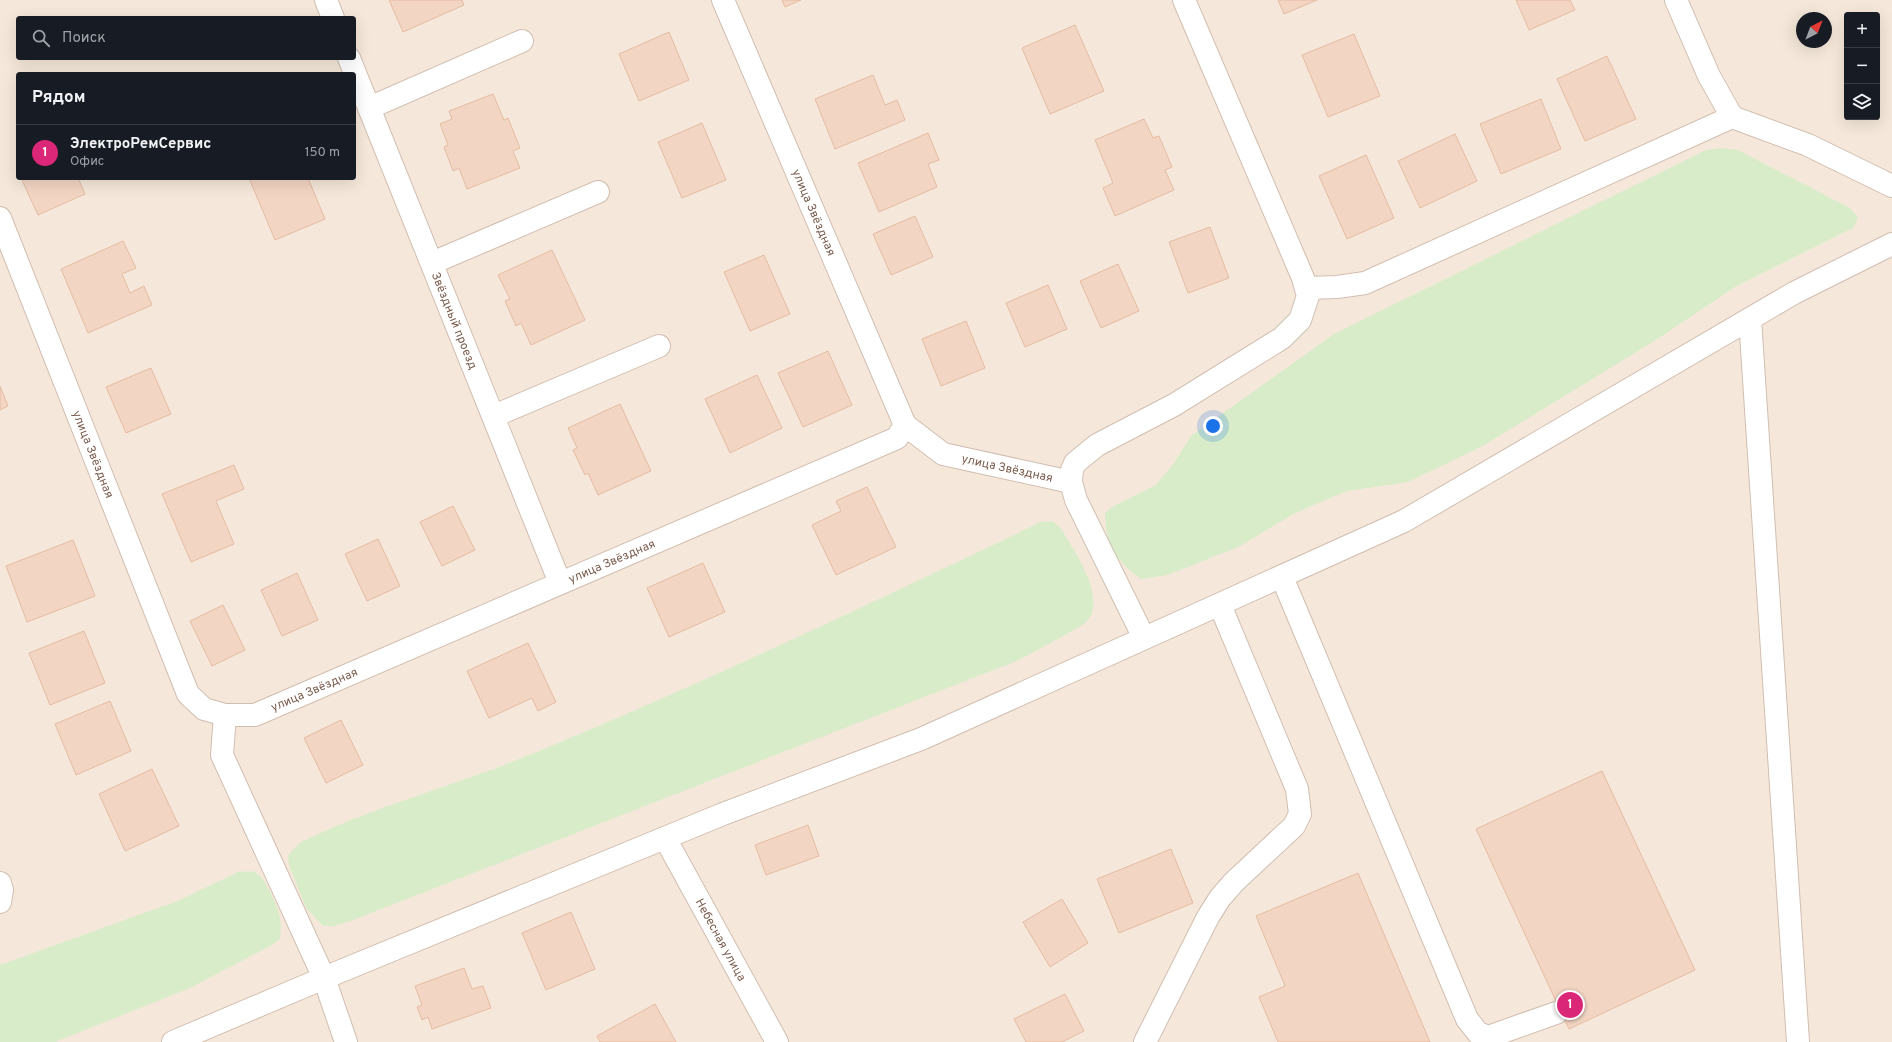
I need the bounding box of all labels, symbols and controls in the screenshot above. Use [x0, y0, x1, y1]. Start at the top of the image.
north arrow [1796, 12, 1832, 48]
map controls [1844, 12, 1880, 120]
button: + [1844, 12, 1880, 48]
search box [16, 16, 356, 60]
icon: search [30, 27, 52, 49]
text: Поиск [62, 29, 106, 48]
button: − [1844, 48, 1880, 84]
button: layers [1844, 84, 1880, 120]
text: Рядом [32, 87, 85, 109]
text: ЭлектроРемСервис [70, 135, 211, 154]
text: 1 [42, 145, 48, 161]
text: 150 m [305, 145, 340, 161]
text: Офис [70, 154, 104, 170]
street label: улица Звёздная [787, 167, 839, 259]
street label: Звёздный проезд [427, 270, 480, 372]
street label: улица Звёздная [68, 408, 117, 501]
your location [1203, 416, 1223, 436]
street label: улица Звёздная [960, 451, 1054, 487]
street label: улица Звёздная [566, 536, 658, 588]
street label: улица Звёздная [269, 665, 360, 716]
street label: Небесная улица [691, 896, 749, 984]
pin: 1 [1557, 990, 1583, 1020]

